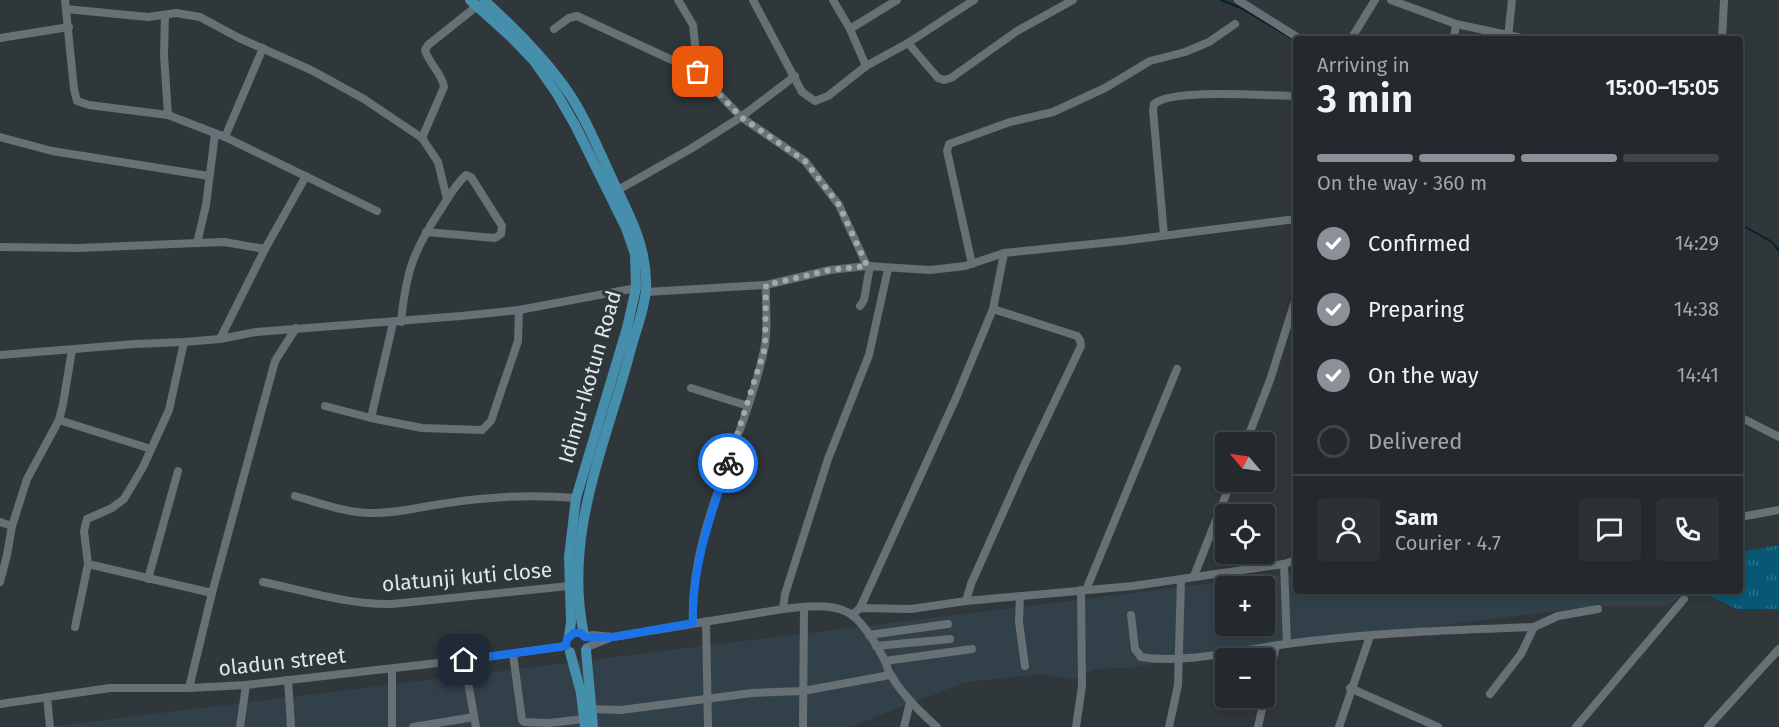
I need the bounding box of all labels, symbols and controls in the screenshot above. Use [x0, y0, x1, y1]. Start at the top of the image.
pin [672, 46, 723, 97]
text: Arriving in [1317, 53, 1410, 77]
icon: bag [681, 55, 714, 88]
text: 15:00–15:05 [1605, 74, 1719, 101]
text: 3 min [1317, 76, 1413, 122]
text: On the way · 360 m [1317, 171, 1487, 195]
icon: check [1317, 227, 1350, 260]
text: Confirmed [1368, 230, 1471, 257]
text: 14:29 [1675, 231, 1719, 255]
street label: Idimu-Ikotun Road [553, 288, 627, 466]
icon: check [1317, 293, 1350, 326]
text: Preparing [1368, 296, 1464, 323]
text: 14:38 [1674, 297, 1719, 321]
icon: check [1317, 359, 1350, 392]
text: On the way [1368, 362, 1479, 389]
text: 14:41 [1677, 363, 1719, 387]
text: Delivered [1368, 428, 1463, 455]
north arrow [1215, 432, 1275, 492]
map controls [1215, 432, 1275, 708]
courier [698, 433, 758, 493]
icon: bike [712, 447, 745, 480]
button: person [1317, 498, 1380, 561]
button: chat [1578, 498, 1641, 561]
button: phone [1656, 498, 1719, 561]
button: locate [1215, 504, 1275, 564]
text: Sam [1395, 504, 1438, 531]
text: Courier · 4.7 [1395, 531, 1501, 555]
street label: olatunji kuti close [381, 557, 553, 597]
button: + [1215, 576, 1275, 636]
pin [438, 634, 489, 685]
street label: oladun street [217, 642, 347, 682]
icon: home [447, 643, 480, 676]
button: − [1215, 648, 1275, 708]

